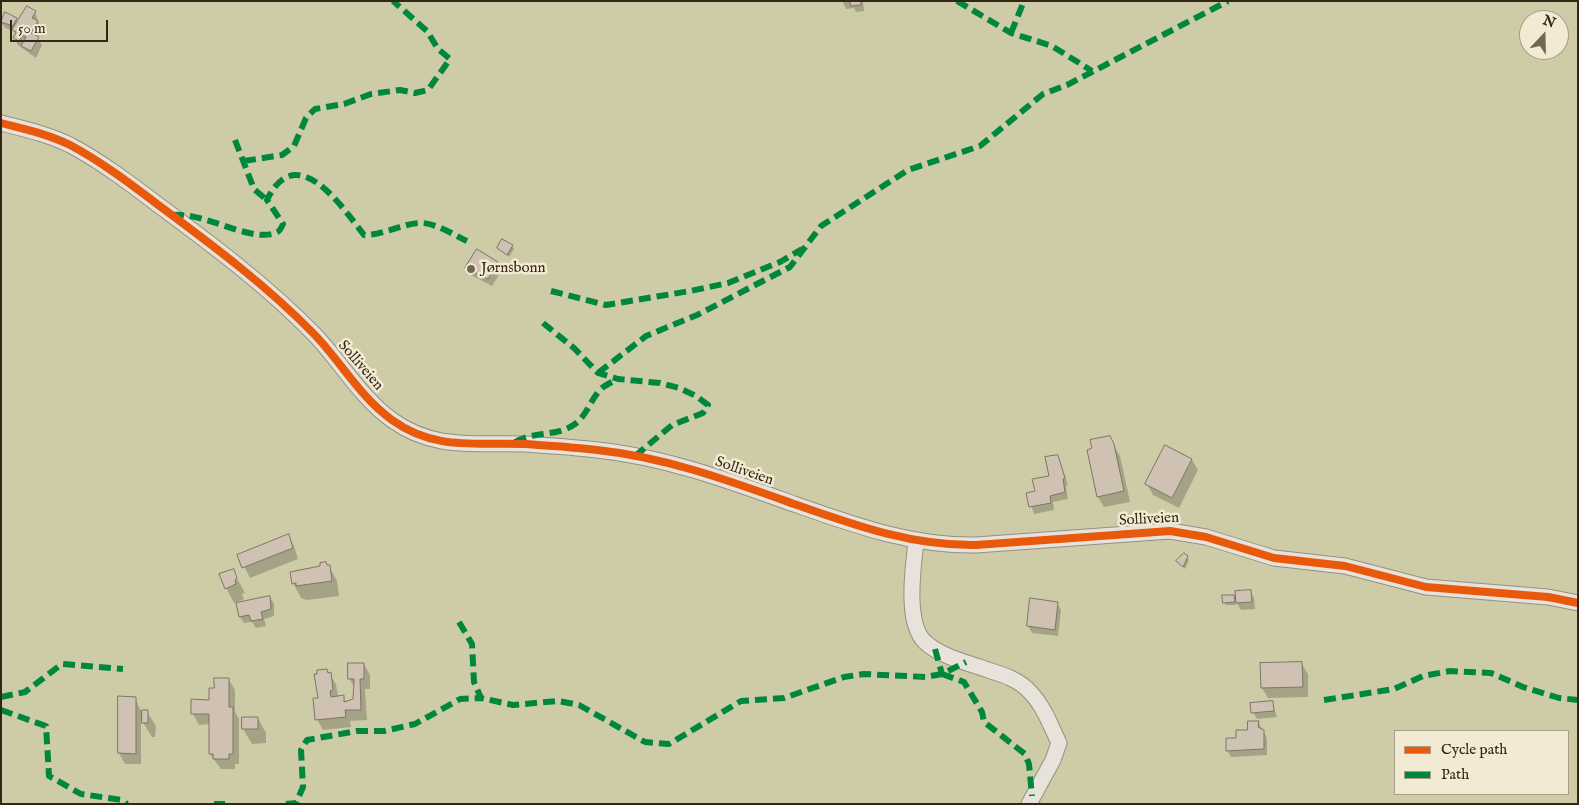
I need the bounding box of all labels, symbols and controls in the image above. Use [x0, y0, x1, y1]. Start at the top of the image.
scale bar [12, 10, 110, 42]
north arrow [1519, 10, 1569, 60]
text: N [1540, 11, 1558, 33]
text: 50 m [18, 19, 46, 38]
place label: Jørnsbonn [481, 260, 546, 278]
marker: Jørnsbonn [465, 263, 477, 275]
street label: Solliveien [333, 337, 387, 395]
street label: Solliveien [713, 454, 775, 490]
street label: Solliveien [1118, 509, 1180, 531]
legend [1394, 730, 1569, 795]
text: Cycle path [1441, 740, 1507, 759]
text: Path [1441, 765, 1469, 784]

